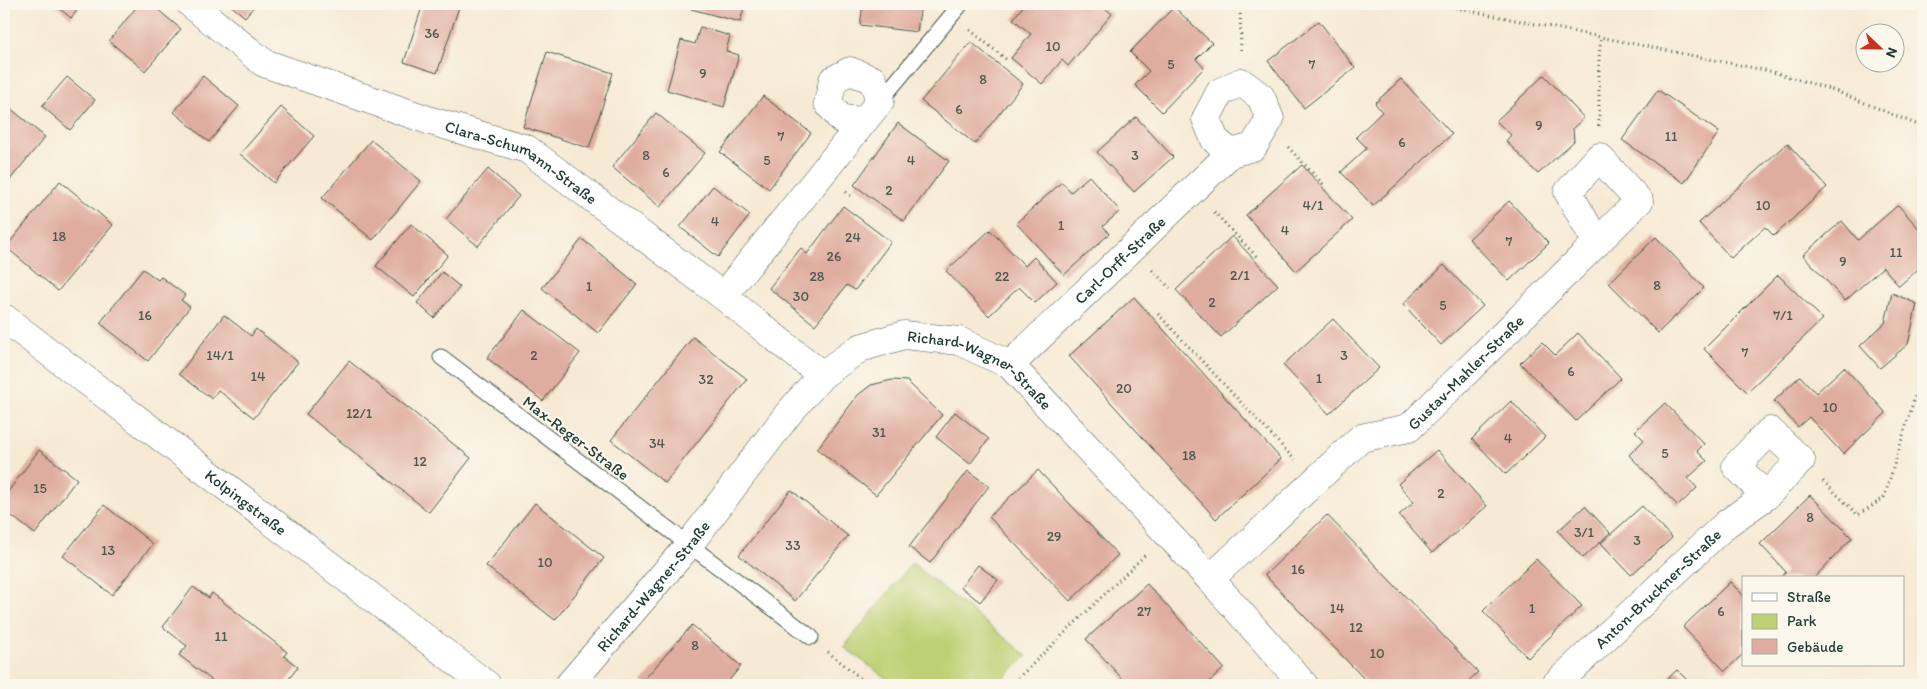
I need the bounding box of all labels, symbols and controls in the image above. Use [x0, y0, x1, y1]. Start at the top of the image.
north arrow [1854, 22, 1904, 72]
house number: 36 [424, 25, 440, 42]
house number: 10 [1045, 38, 1061, 55]
text: N [1882, 45, 1901, 60]
house number: 5 [1167, 56, 1175, 73]
house number: 7 [1309, 56, 1316, 73]
house number: 9 [699, 65, 707, 82]
house number: 8 [979, 71, 987, 88]
house number: 6 [955, 101, 963, 118]
street label: Clara-Schumann-Straße [443, 116, 601, 208]
house number: 9 [1535, 117, 1543, 134]
house number: 7 [778, 128, 785, 145]
house number: 11 [1665, 128, 1678, 145]
house number: 6 [1398, 134, 1406, 151]
house number: 8 [642, 147, 650, 164]
house number: 3 [1131, 147, 1139, 164]
house number: 5 [763, 152, 771, 169]
house number: 4 [907, 152, 916, 169]
house number: 6 [662, 164, 670, 181]
house number: 2 [885, 182, 893, 199]
house number: 4/1 [1303, 197, 1324, 214]
house number: 10 [1755, 197, 1771, 214]
street label: Carl-Orff-Straße [1070, 212, 1169, 308]
house number: 4 [711, 213, 720, 230]
house number: 1 [1058, 217, 1065, 234]
house number: 4 [1281, 222, 1290, 239]
house number: 18 [52, 228, 66, 245]
house number: 24 [845, 229, 861, 246]
house number: 7 [1506, 233, 1513, 250]
house number: 11 [1890, 244, 1903, 261]
house number: 26 [827, 248, 841, 265]
house number: 9 [1839, 253, 1847, 270]
house number: 2/1 [1230, 267, 1250, 284]
house number: 28 [809, 268, 825, 285]
house number: 22 [995, 268, 1010, 285]
house number: 8 [1653, 277, 1661, 294]
house number: 1 [586, 278, 593, 295]
house number: 30 [793, 288, 809, 305]
house number: 2 [1208, 294, 1216, 311]
house number: 5 [1439, 297, 1447, 314]
house number: 16 [138, 307, 152, 324]
house number: 7/1 [1773, 307, 1793, 324]
street label: Gustav-Mahler-Straße [1403, 311, 1528, 434]
street label: Richard-Wagner-Straße [906, 326, 1056, 413]
house number: 7 [1742, 344, 1749, 361]
house number: 14/1 [206, 347, 234, 364]
house number: 2 [530, 347, 538, 364]
house number: 3 [1340, 347, 1348, 364]
house number: 6 [1567, 363, 1575, 380]
house number: 14 [251, 368, 266, 385]
house number: 1 [1316, 370, 1323, 387]
house number: 32 [699, 371, 714, 388]
house number: 20 [1116, 380, 1132, 397]
street label: Max-Reger-Straße [519, 392, 633, 484]
house number: 10 [1822, 399, 1838, 416]
house number: 12/1 [346, 405, 373, 422]
house number: 31 [872, 424, 887, 441]
house number: 4 [1504, 430, 1513, 447]
house number: 34 [649, 435, 666, 452]
house number: 5 [1661, 445, 1669, 462]
house number: 18 [1182, 447, 1196, 464]
house number: 12 [413, 453, 428, 470]
street label: Kolpingstraße [202, 465, 291, 539]
house number: 15 [33, 480, 47, 497]
house number: 2 [1437, 485, 1445, 502]
house number: 8 [1806, 509, 1814, 526]
street label: Richard-Wagner-Straße [593, 516, 714, 655]
house number: 3/1 [1574, 524, 1595, 541]
street label: Anton-Bruckner-Straße [1591, 524, 1725, 652]
house number: 29 [1047, 528, 1061, 545]
house number: 3 [1633, 532, 1641, 549]
house number: 33 [785, 537, 801, 554]
house number: 13 [101, 542, 115, 559]
house number: 10 [537, 554, 553, 571]
house number: 16 [1291, 561, 1305, 578]
legend [1742, 576, 1904, 666]
text: Straße [1787, 588, 1831, 606]
house number: 14 [1330, 600, 1345, 617]
house number: 1 [1529, 600, 1536, 617]
house number: 27 [1137, 603, 1151, 620]
house number: 6 [1717, 603, 1725, 620]
text: Park [1787, 612, 1817, 630]
house number: 12 [1349, 619, 1364, 636]
house number: 11 [215, 628, 228, 645]
house number: 8 [691, 637, 699, 654]
text: Gebäude [1787, 638, 1844, 656]
house number: 10 [1369, 645, 1385, 662]

